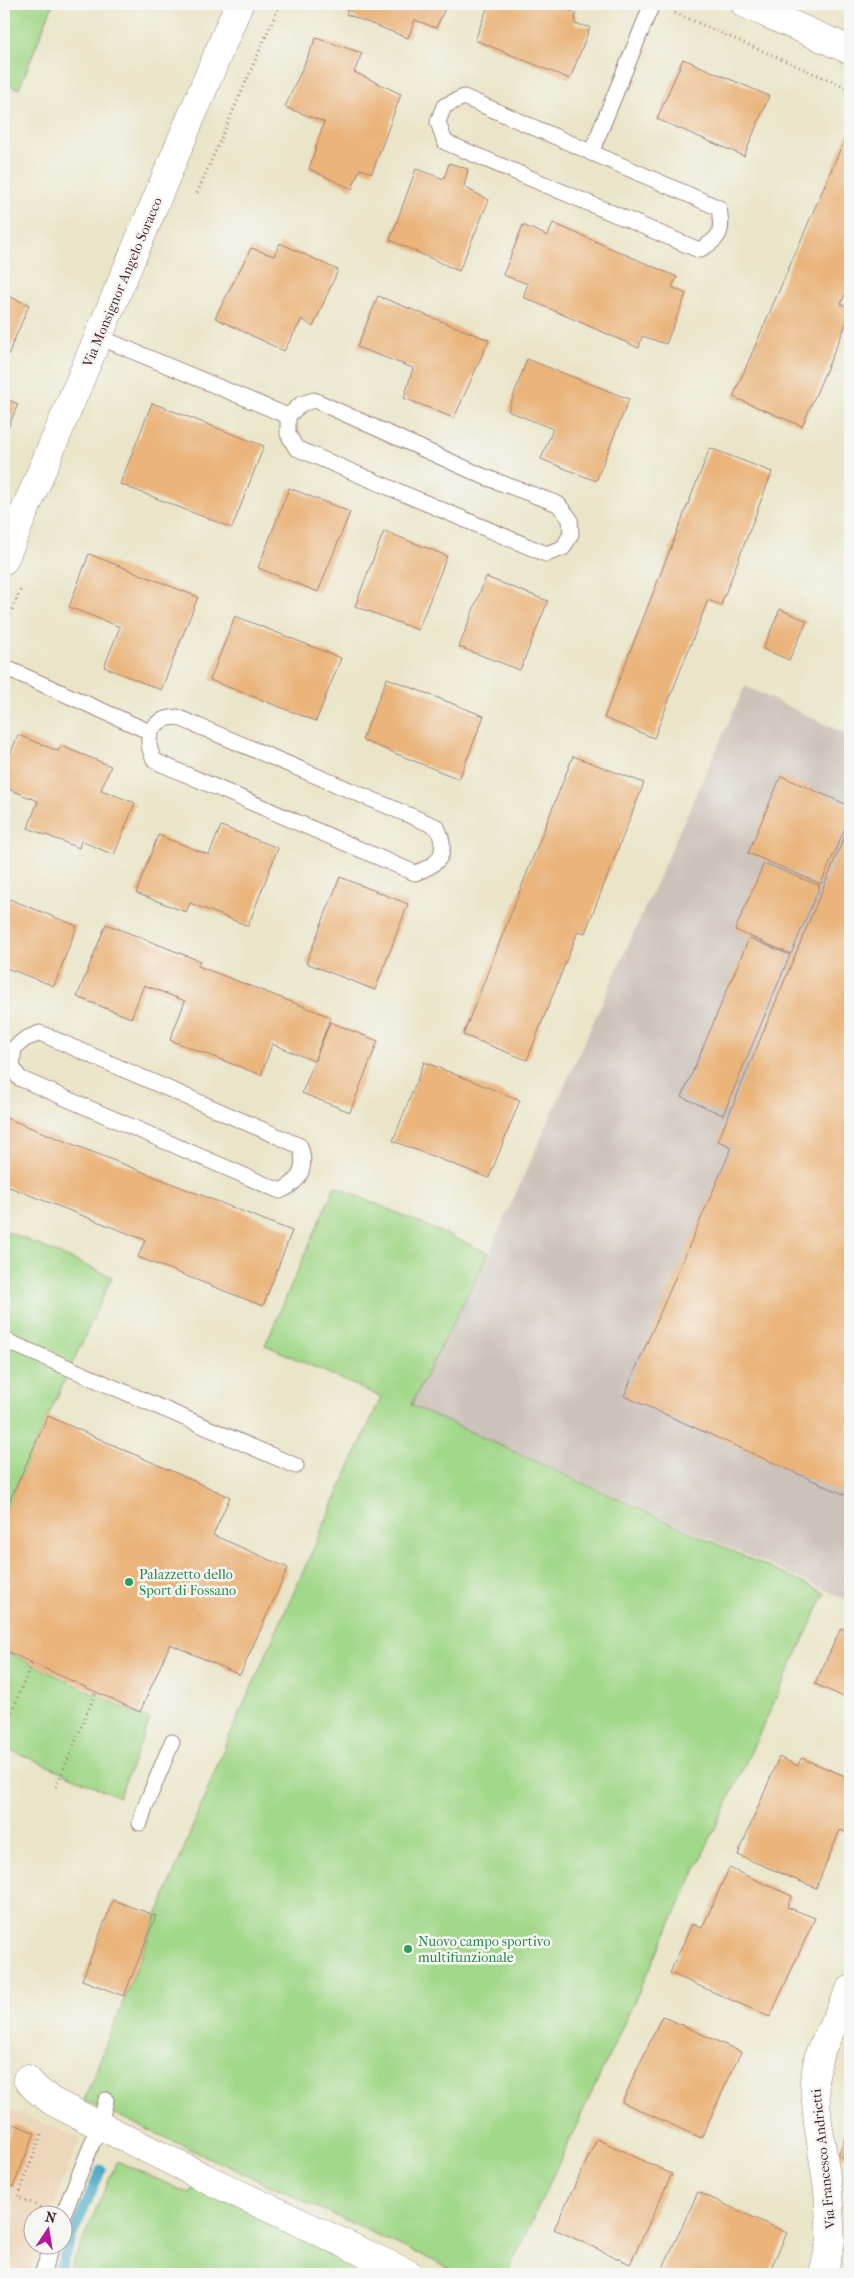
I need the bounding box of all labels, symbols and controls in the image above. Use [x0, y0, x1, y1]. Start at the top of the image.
street label: Via Monsignor Angelo Soracco [79, 195, 166, 371]
place label: Palazzetto dello Sport di Fossano [139, 1566, 236, 1599]
marker: Palazzetto dello Sport di Fossano [123, 1576, 135, 1588]
place label: Nuovo campo sportivo multifunzionale [418, 1933, 550, 1966]
marker: Nuovo campo sportivo multifunzionale [402, 1943, 414, 1955]
street label: Via Francesco Andrietti [808, 2088, 839, 2231]
north arrow [22, 2206, 72, 2256]
text: N [44, 2208, 58, 2227]

